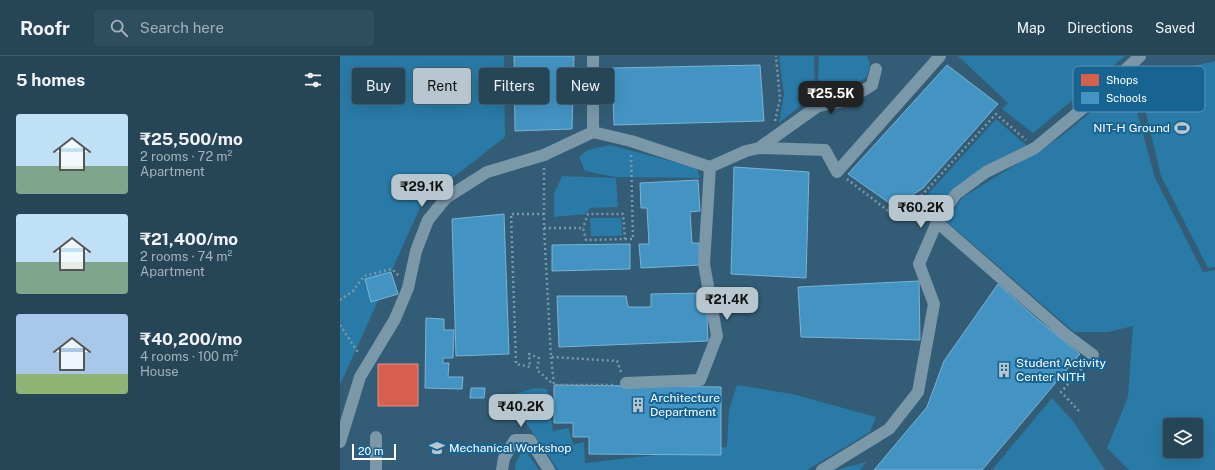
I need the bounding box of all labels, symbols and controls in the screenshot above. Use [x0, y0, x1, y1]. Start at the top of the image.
search box [94, 10, 374, 46]
text: Roofr [20, 17, 70, 39]
icon: search [108, 17, 130, 39]
text: Search here [140, 19, 224, 36]
text: Map [1017, 20, 1045, 36]
text: Directions [1067, 20, 1133, 36]
text: Saved [1155, 20, 1195, 36]
legend [1073, 66, 1205, 112]
chip: Buy [352, 68, 405, 104]
chip: Rent [413, 68, 471, 104]
chip: Filters [479, 68, 549, 104]
chip: New [557, 68, 614, 104]
icon: filters [302, 69, 324, 91]
text: 5 homes [16, 70, 85, 90]
text: Shops [1106, 74, 1138, 86]
pin: ₹25.5K [798, 81, 864, 115]
text: ₹25.5K [808, 86, 855, 101]
text: Schools [1106, 92, 1147, 104]
sports icon: NIT-H Ground [1173, 119, 1191, 137]
place label: NIT-H Ground [1093, 121, 1170, 135]
text: ₹25,500/mo [140, 129, 243, 149]
icon: home [48, 130, 96, 178]
text: 2 rooms · 72 m² [140, 149, 232, 164]
text: Apartment [140, 164, 205, 179]
pin: ₹29.1K [389, 174, 455, 208]
text: ₹29.1K [400, 179, 444, 194]
pin: ₹60.2K [888, 195, 954, 229]
text: ₹60.2K [898, 200, 944, 215]
text: ₹21,400/mo [140, 229, 238, 249]
icon: home [48, 230, 96, 278]
text: 2 rooms · 74 m² [140, 249, 232, 264]
text: Apartment [140, 264, 205, 279]
pin: ₹21.4K [694, 287, 760, 321]
text: ₹21.4K [705, 292, 749, 307]
text: ₹40,200/mo [140, 329, 242, 349]
icon: home [48, 330, 96, 378]
text: 4 rooms · 100 m² [140, 349, 238, 364]
place label: Student Activity Center NITH [1016, 356, 1107, 384]
building icon: Student Activity Center NITH [995, 361, 1013, 379]
text: House [140, 364, 179, 379]
place label: Architecture Department [650, 391, 720, 419]
pin: ₹40.2K [488, 394, 554, 428]
building icon: Architecture Department [629, 396, 647, 414]
text: ₹40.2K [498, 399, 544, 414]
map controls [1163, 418, 1203, 458]
button: layers [1163, 418, 1203, 458]
school or university icon: Mechanical Workshop [428, 439, 446, 457]
place label: Mechanical Workshop [449, 441, 571, 455]
scale bar [352, 442, 396, 461]
text: 20 m [358, 445, 383, 457]

